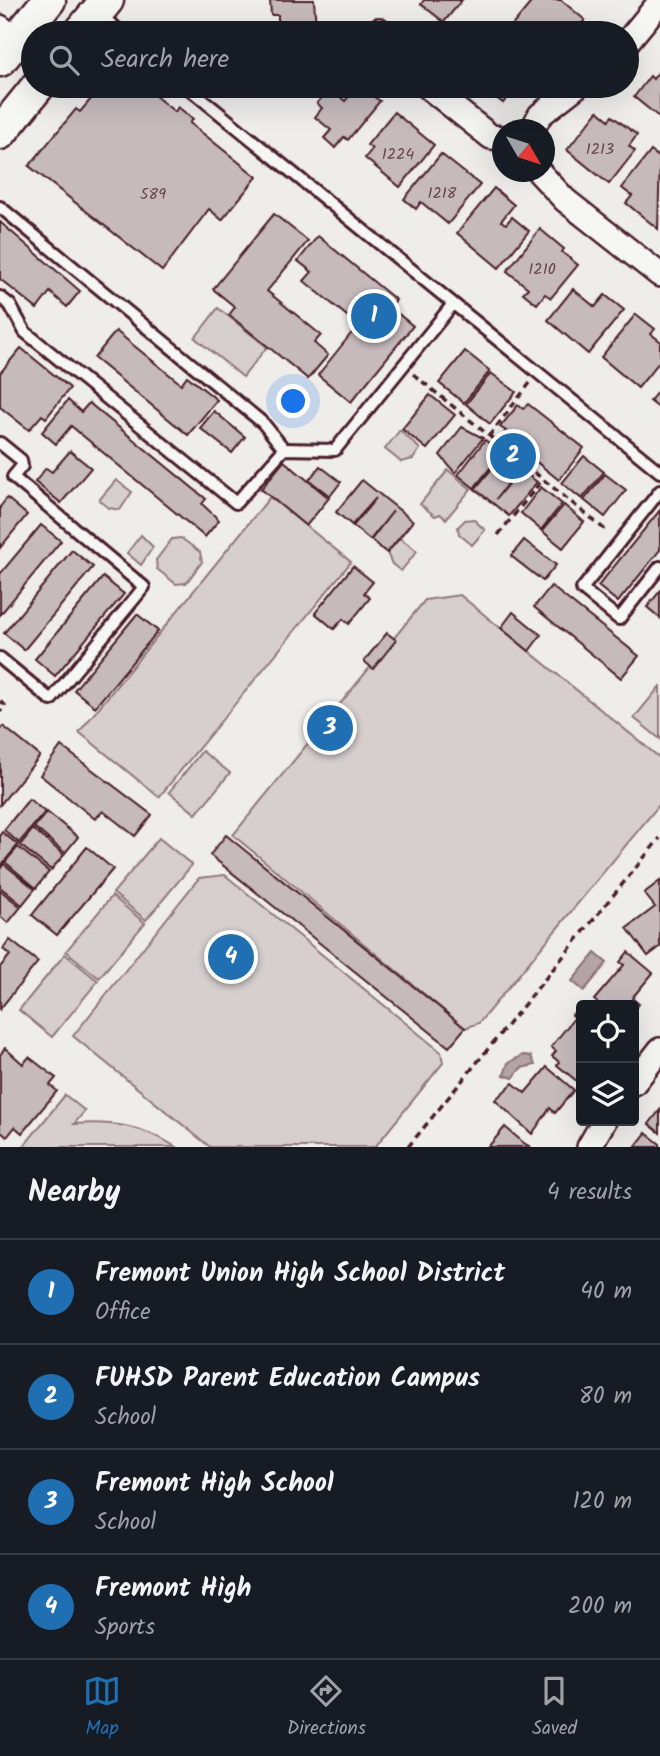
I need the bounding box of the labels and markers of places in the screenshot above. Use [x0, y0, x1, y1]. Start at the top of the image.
pin: 1 [351, 290, 397, 342]
pin: 2 [490, 430, 536, 482]
pin: 3 [307, 702, 353, 754]
pin: 4 [208, 931, 254, 983]

